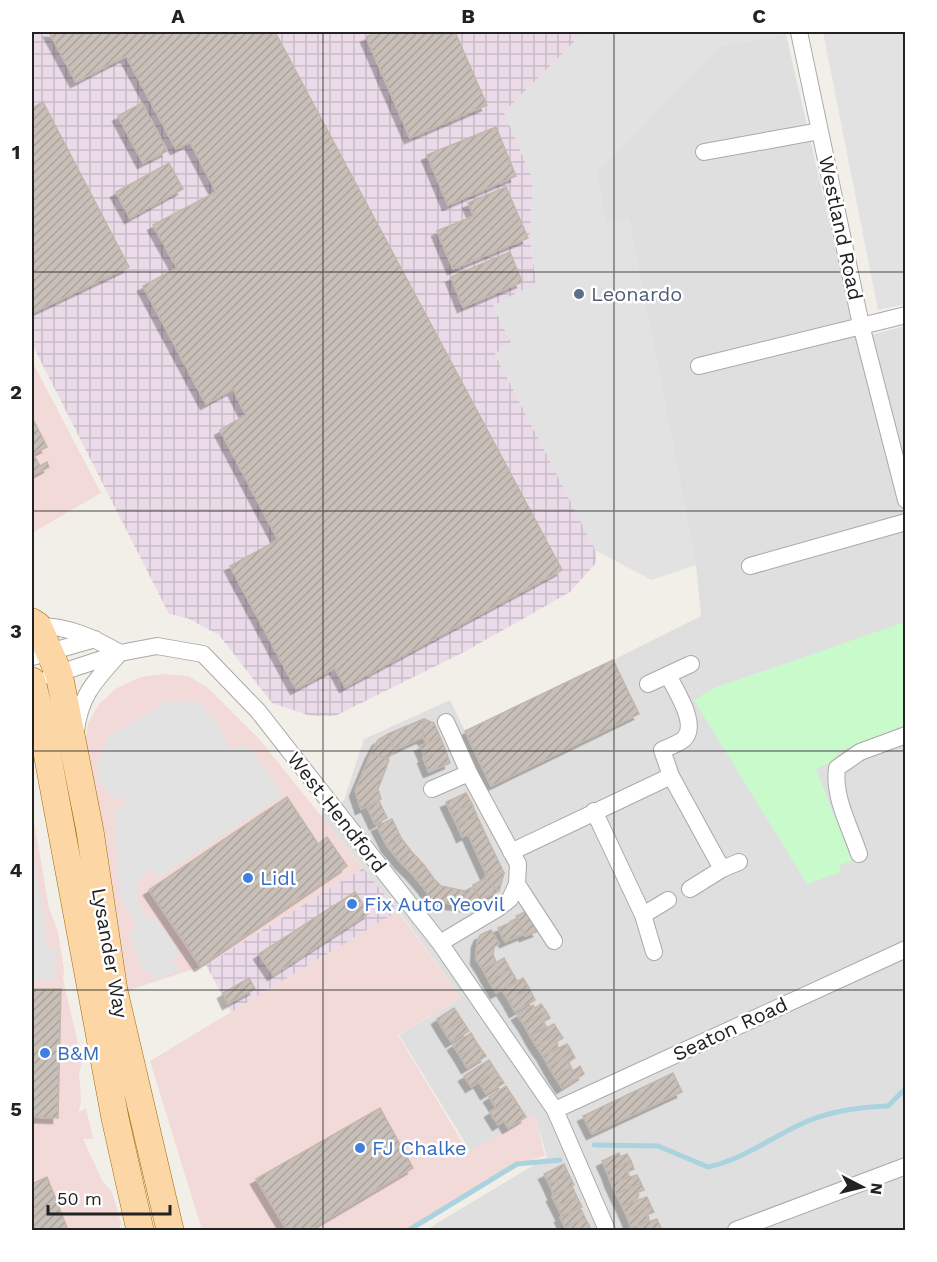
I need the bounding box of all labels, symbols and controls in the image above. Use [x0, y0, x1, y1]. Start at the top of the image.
text: A [171, 4, 185, 28]
text: B [461, 4, 475, 28]
text: C [752, 4, 766, 28]
text: 1 [12, 140, 20, 164]
street label: Westland Road [814, 154, 868, 302]
place label: Leonardo [591, 282, 682, 306]
marker: Leonardo [572, 287, 586, 301]
text: 2 [10, 380, 22, 404]
text: 3 [10, 619, 22, 643]
street label: West Hendford [282, 747, 392, 877]
text: 4 [10, 858, 23, 882]
place label: Lidl [260, 866, 296, 890]
marker: Lidl [241, 871, 255, 885]
street label: Lysander Way [87, 886, 133, 1021]
place label: Fix Auto Yeovil [364, 892, 505, 916]
marker: Fix Auto Yeovil [345, 897, 359, 911]
street label: Seaton Road [669, 992, 791, 1066]
place label: B&M [57, 1041, 100, 1065]
marker: B&M [38, 1046, 52, 1060]
text: 5 [10, 1097, 22, 1121]
place label: FJ Chalke [372, 1136, 467, 1160]
marker: FJ Chalke [353, 1141, 367, 1155]
north arrow [832, 1157, 892, 1217]
scale bar [48, 1178, 170, 1216]
text: N [866, 1182, 887, 1196]
text: 50 m [57, 1188, 102, 1209]

